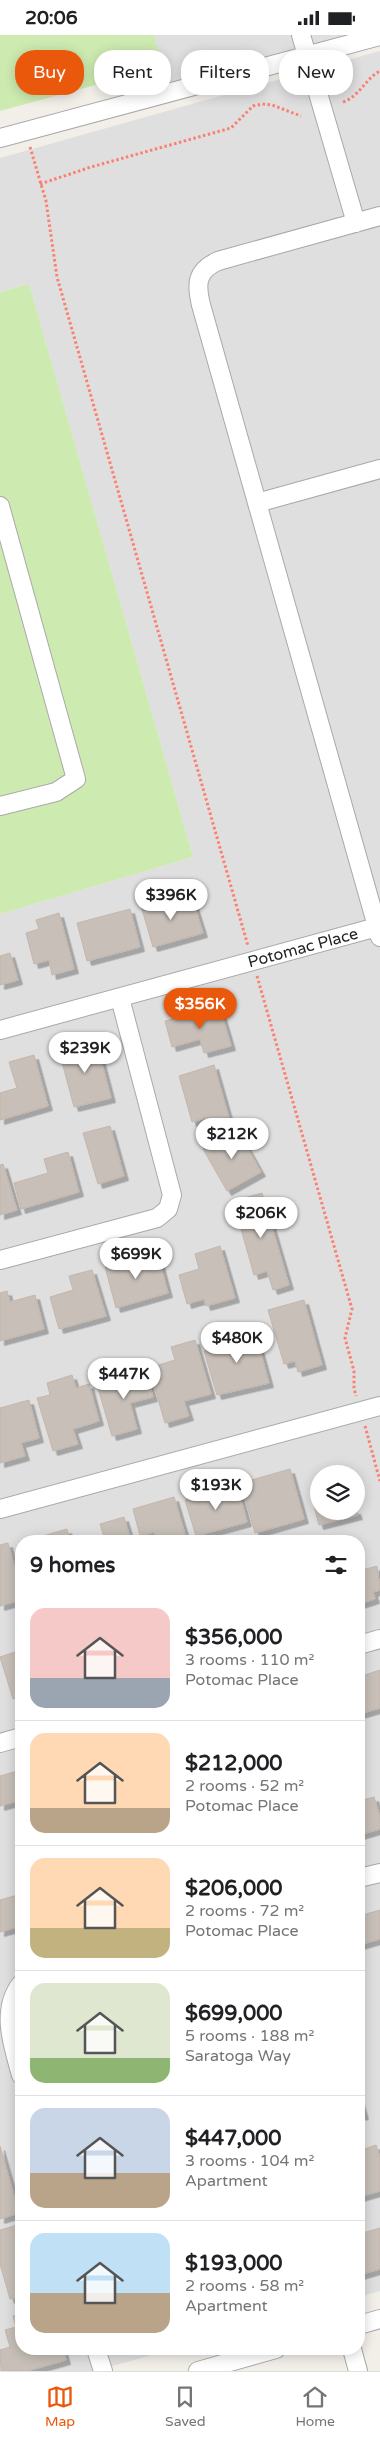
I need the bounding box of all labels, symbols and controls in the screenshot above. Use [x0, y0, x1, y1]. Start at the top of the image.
text: 20:06 [25, 7, 78, 29]
chip: Buy [15, 50, 84, 95]
chip: Rent [94, 50, 171, 95]
chip: Filters [181, 50, 269, 95]
chip: New [279, 50, 353, 95]
pin: $396K [136, 879, 206, 921]
text: $396K [146, 885, 196, 905]
street label: Potomac Place [246, 924, 360, 972]
pin: $356K [165, 987, 235, 1030]
text: $356K [175, 994, 225, 1014]
pin: $239K [50, 1031, 120, 1074]
text: $239K [60, 1038, 110, 1058]
pin: $212K [197, 1117, 267, 1160]
text: $212K [207, 1124, 257, 1144]
pin: $206K [226, 1197, 296, 1239]
text: $206K [236, 1203, 286, 1223]
pin: $699K [101, 1237, 171, 1280]
text: $699K [111, 1244, 161, 1264]
pin: $480K [202, 1321, 272, 1364]
text: $480K [212, 1328, 262, 1348]
pin: $447K [89, 1357, 159, 1400]
text: $447K [99, 1364, 149, 1384]
map controls [310, 1465, 365, 1520]
button: layers [310, 1465, 365, 1520]
pin: $193K [181, 1469, 251, 1511]
text: $193K [191, 1475, 241, 1495]
icon: filters [322, 1551, 350, 1579]
text: 9 homes [30, 1553, 115, 1578]
text: $356,000 [185, 1625, 283, 1650]
icon: home [70, 1628, 130, 1688]
text: 3 rooms · 110 m² [185, 1650, 314, 1670]
text: Potomac Place [185, 1670, 298, 1690]
text: $212,000 [185, 1751, 283, 1776]
icon: home [70, 1753, 130, 1813]
text: 2 rooms · 52 m² [185, 1776, 304, 1796]
text: Potomac Place [185, 1796, 298, 1816]
text: $206,000 [185, 1876, 283, 1901]
icon: home [70, 1878, 130, 1938]
text: 2 rooms · 72 m² [185, 1901, 304, 1921]
text: Potomac Place [185, 1921, 298, 1941]
text: $699,000 [185, 2001, 283, 2026]
icon: home [70, 2003, 130, 2063]
text: 5 rooms · 188 m² [185, 2026, 314, 2046]
text: Saratoga Way [185, 2046, 291, 2066]
text: $447,000 [185, 2126, 281, 2151]
icon: home [70, 2128, 130, 2188]
text: 3 rooms · 104 m² [185, 2151, 314, 2171]
text: Apartment [185, 2171, 268, 2191]
text: $193,000 [185, 2251, 283, 2276]
icon: home [70, 2253, 130, 2313]
text: 2 rooms · 58 m² [185, 2276, 304, 2296]
text: Apartment [185, 2296, 268, 2316]
tab: Map [45, 2383, 75, 2430]
tab: Saved [165, 2383, 206, 2430]
tab: Home [295, 2383, 335, 2430]

